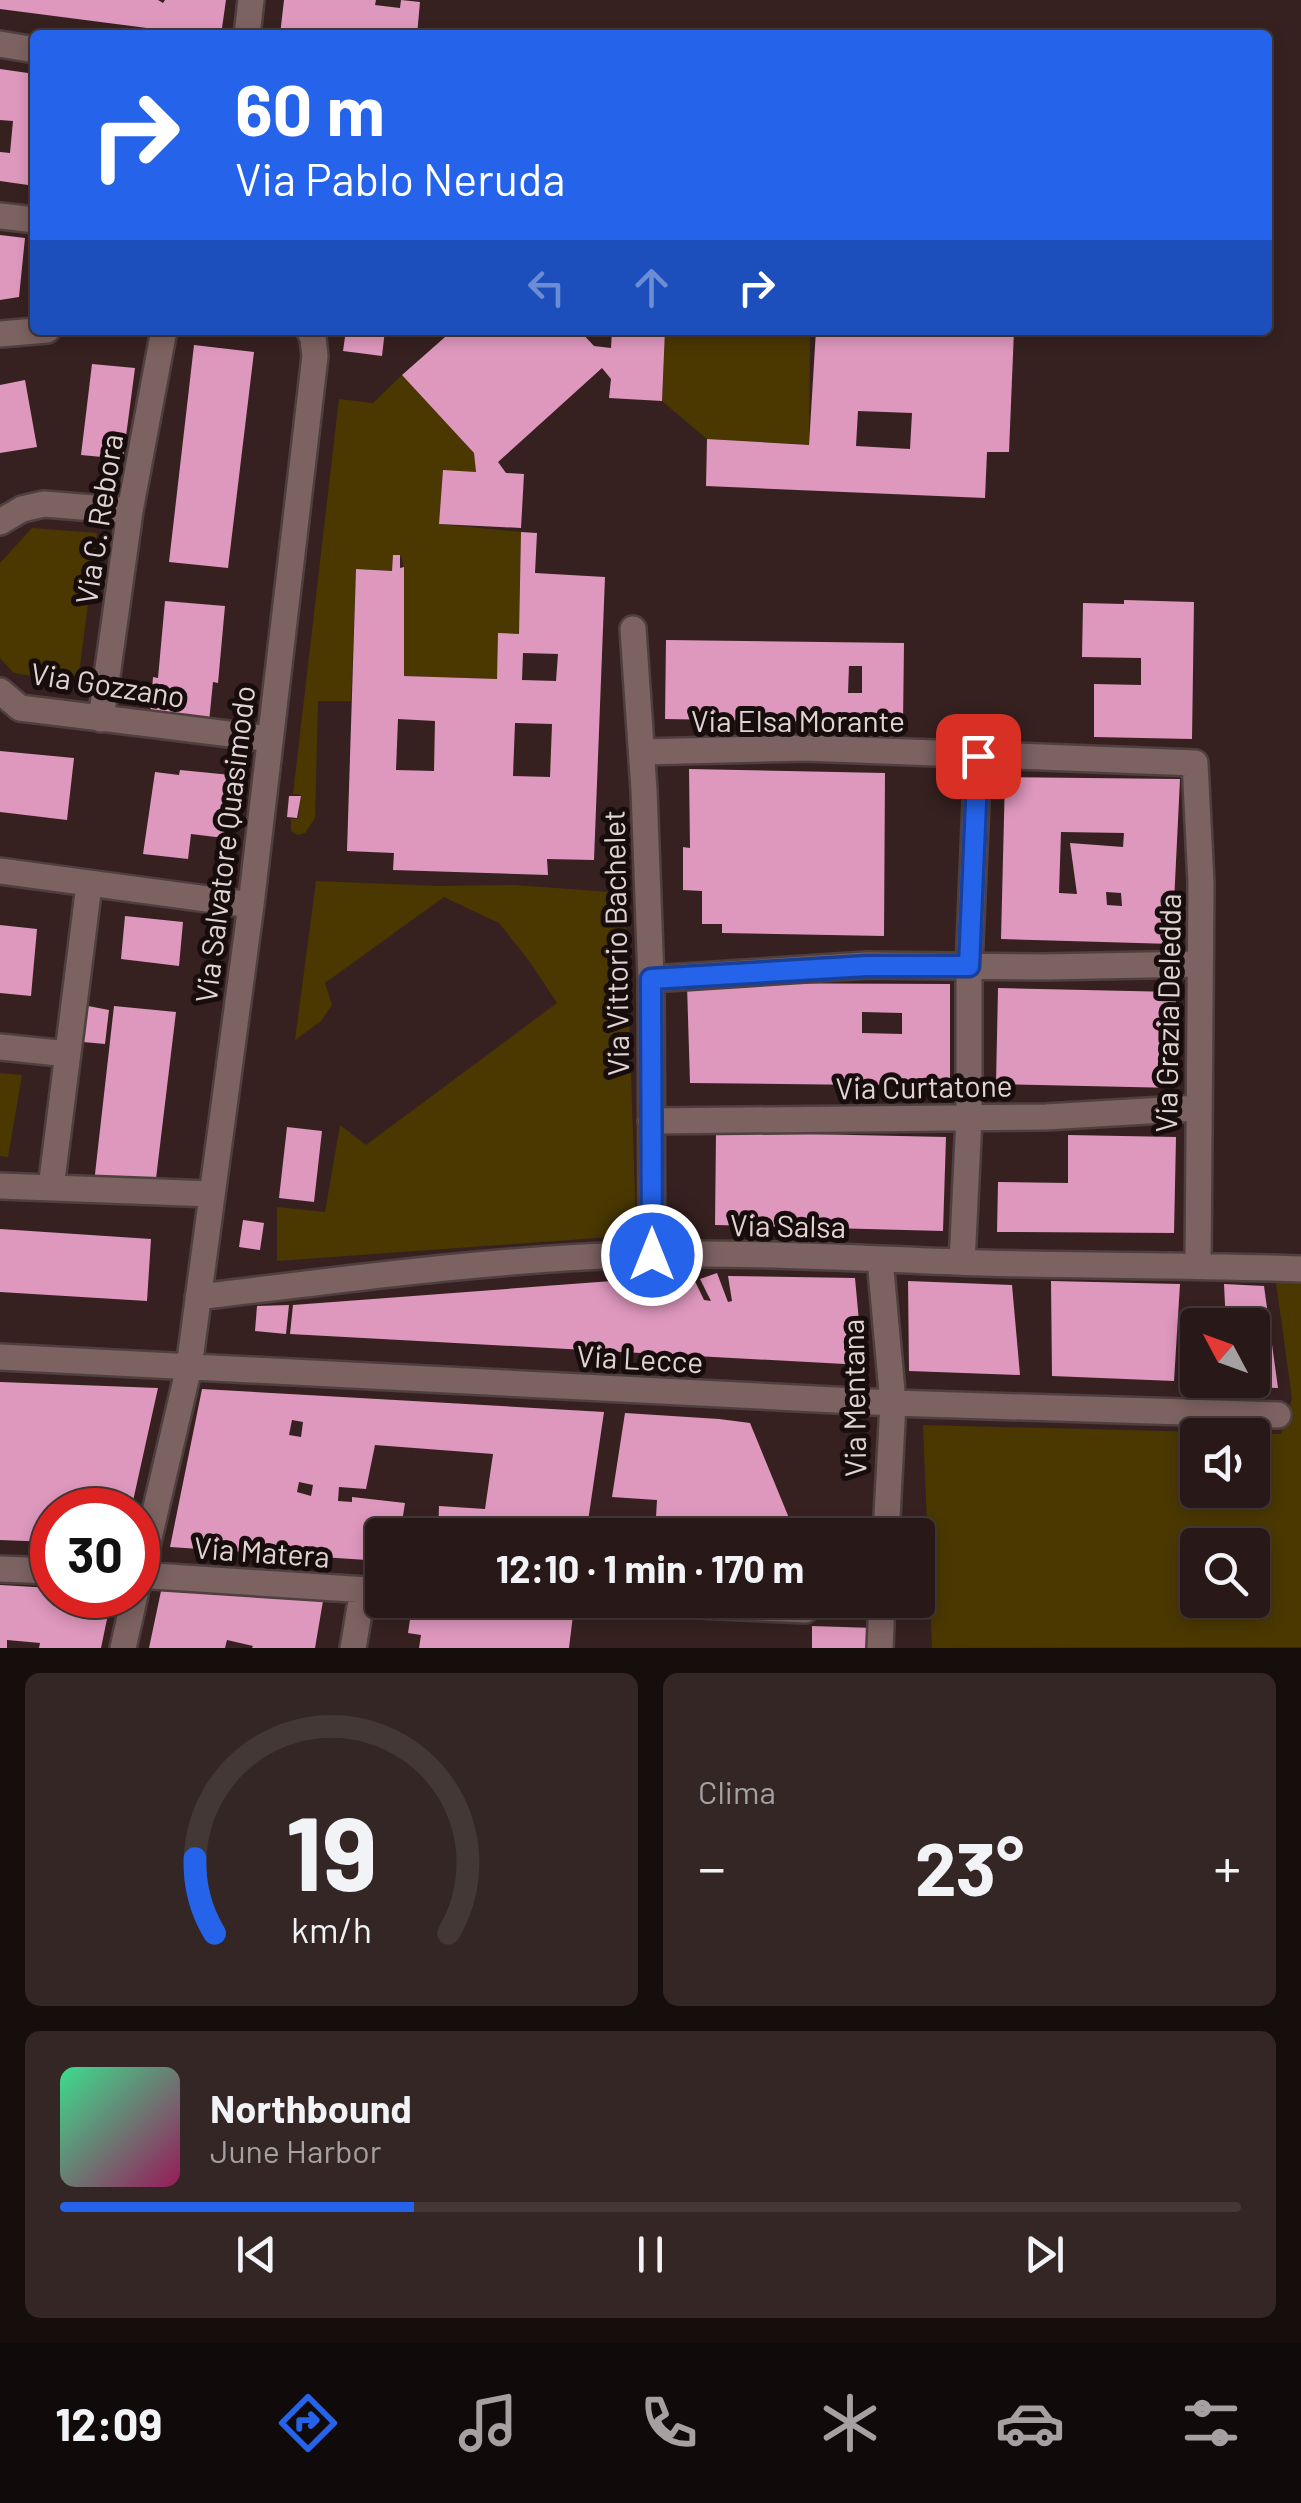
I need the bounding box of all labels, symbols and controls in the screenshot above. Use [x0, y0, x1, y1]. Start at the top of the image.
text: 60 m [235, 66, 385, 150]
icon: right [70, 70, 200, 200]
text: Via Pablo Neruda [235, 151, 565, 205]
icon: left [519, 260, 574, 315]
icon: ahead [624, 260, 679, 315]
icon: right [729, 260, 784, 315]
street label: Via C. Rebora [67, 431, 129, 607]
street label: Via Gozzano [28, 654, 188, 714]
street label: Via Salvatore Quasimodo [187, 683, 261, 1005]
street label: Via Elsa Morante [691, 702, 905, 738]
pin [936, 714, 1021, 799]
icon: arrive [951, 729, 1006, 784]
street label: Via Vittorio Bachelet [595, 810, 635, 1076]
street label: Via Grazia Deledda [1147, 893, 1187, 1133]
street label: Via Curtatone [835, 1066, 1013, 1106]
position arrow [600, 1203, 704, 1307]
street label: Via Salsa [730, 1206, 846, 1244]
north arrow [1180, 1308, 1270, 1398]
map controls [1180, 1308, 1270, 1618]
street label: Via Mentana [834, 1319, 872, 1477]
street label: Via Lecce [576, 1337, 704, 1379]
button: sound [1180, 1418, 1270, 1508]
speed limit sign: 30 [30, 1488, 160, 1618]
street label: Via Matera [193, 1528, 331, 1574]
button: search [1180, 1528, 1270, 1618]
text: 12:10 · 1 min · 170 m [496, 1545, 804, 1591]
text: Clima [698, 1772, 776, 1810]
text: 19 [285, 1787, 378, 1912]
text: 23° [915, 1821, 1024, 1911]
text: − [698, 1833, 726, 1899]
text: + [1213, 1833, 1241, 1899]
text: km/h [291, 1907, 372, 1950]
text: Northbound [210, 2085, 412, 2131]
text: June Harbor [210, 2131, 381, 2169]
icon: previous [229, 2227, 284, 2282]
icon: pause [623, 2227, 678, 2282]
icon: next [1017, 2227, 1072, 2282]
icon: directions [273, 2388, 343, 2458]
icon: music [453, 2388, 523, 2458]
icon: phone [634, 2388, 704, 2458]
icon: climate [815, 2388, 885, 2458]
icon: car [995, 2388, 1065, 2458]
icon: filters [1176, 2388, 1246, 2458]
text: 12:09 [55, 2396, 162, 2450]

